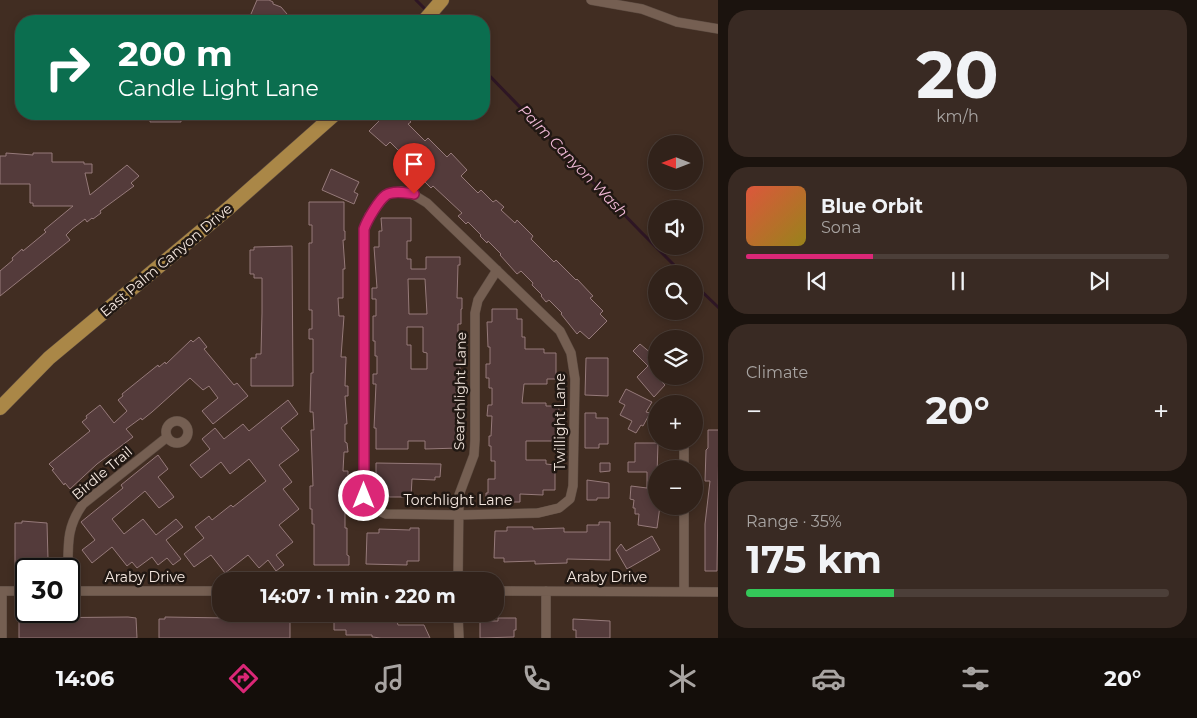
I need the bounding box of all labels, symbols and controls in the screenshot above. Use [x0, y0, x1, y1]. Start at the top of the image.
text: 200 m [118, 32, 233, 75]
icon: right [35, 35, 100, 100]
text: 20 [916, 35, 999, 114]
text: Candle Light Lane [118, 75, 319, 102]
water label: Palm Canyon Wash [515, 100, 632, 221]
text: km/h [936, 107, 979, 126]
north arrow [648, 135, 702, 190]
map controls [648, 135, 703, 515]
pin [393, 143, 435, 194]
icon: arrive [400, 150, 428, 178]
text: Blue Orbit [821, 195, 923, 218]
street label: East Palm Canyon Drive [96, 199, 236, 321]
button: sound [648, 200, 703, 255]
text: Sona [821, 218, 861, 237]
button: search [648, 265, 703, 320]
icon: previous [803, 267, 831, 295]
icon: pause [944, 267, 972, 295]
icon: next [1085, 267, 1113, 295]
button: layers [648, 330, 703, 385]
street label: Searchlight Lane [450, 332, 470, 450]
text: Climate [746, 363, 808, 382]
street label: Twillight Lane [551, 373, 569, 471]
text: 20° [925, 387, 990, 434]
text: − [746, 394, 762, 428]
text: + [1153, 394, 1169, 428]
button: + [648, 395, 703, 450]
street label: Birdle Trail [68, 442, 136, 504]
button: − [648, 460, 703, 515]
position arrow [337, 469, 389, 521]
street label: Torchlight Lane [403, 491, 513, 509]
text: Range · 35% [746, 512, 842, 531]
text: 175 km [746, 536, 882, 583]
speed limit sign: 30 [15, 558, 80, 623]
street label: Araby Drive [105, 568, 185, 586]
street label: Araby Drive [567, 568, 647, 586]
text: 14:07 · 1 min · 220 m [260, 585, 456, 608]
icon: directions [226, 661, 261, 696]
icon: music [372, 661, 407, 696]
icon: phone [519, 661, 554, 696]
icon: climate [665, 661, 700, 696]
icon: car [811, 661, 846, 696]
icon: filters [958, 661, 993, 696]
text: 14:06 [56, 665, 114, 692]
text: 20° [1104, 665, 1141, 692]

